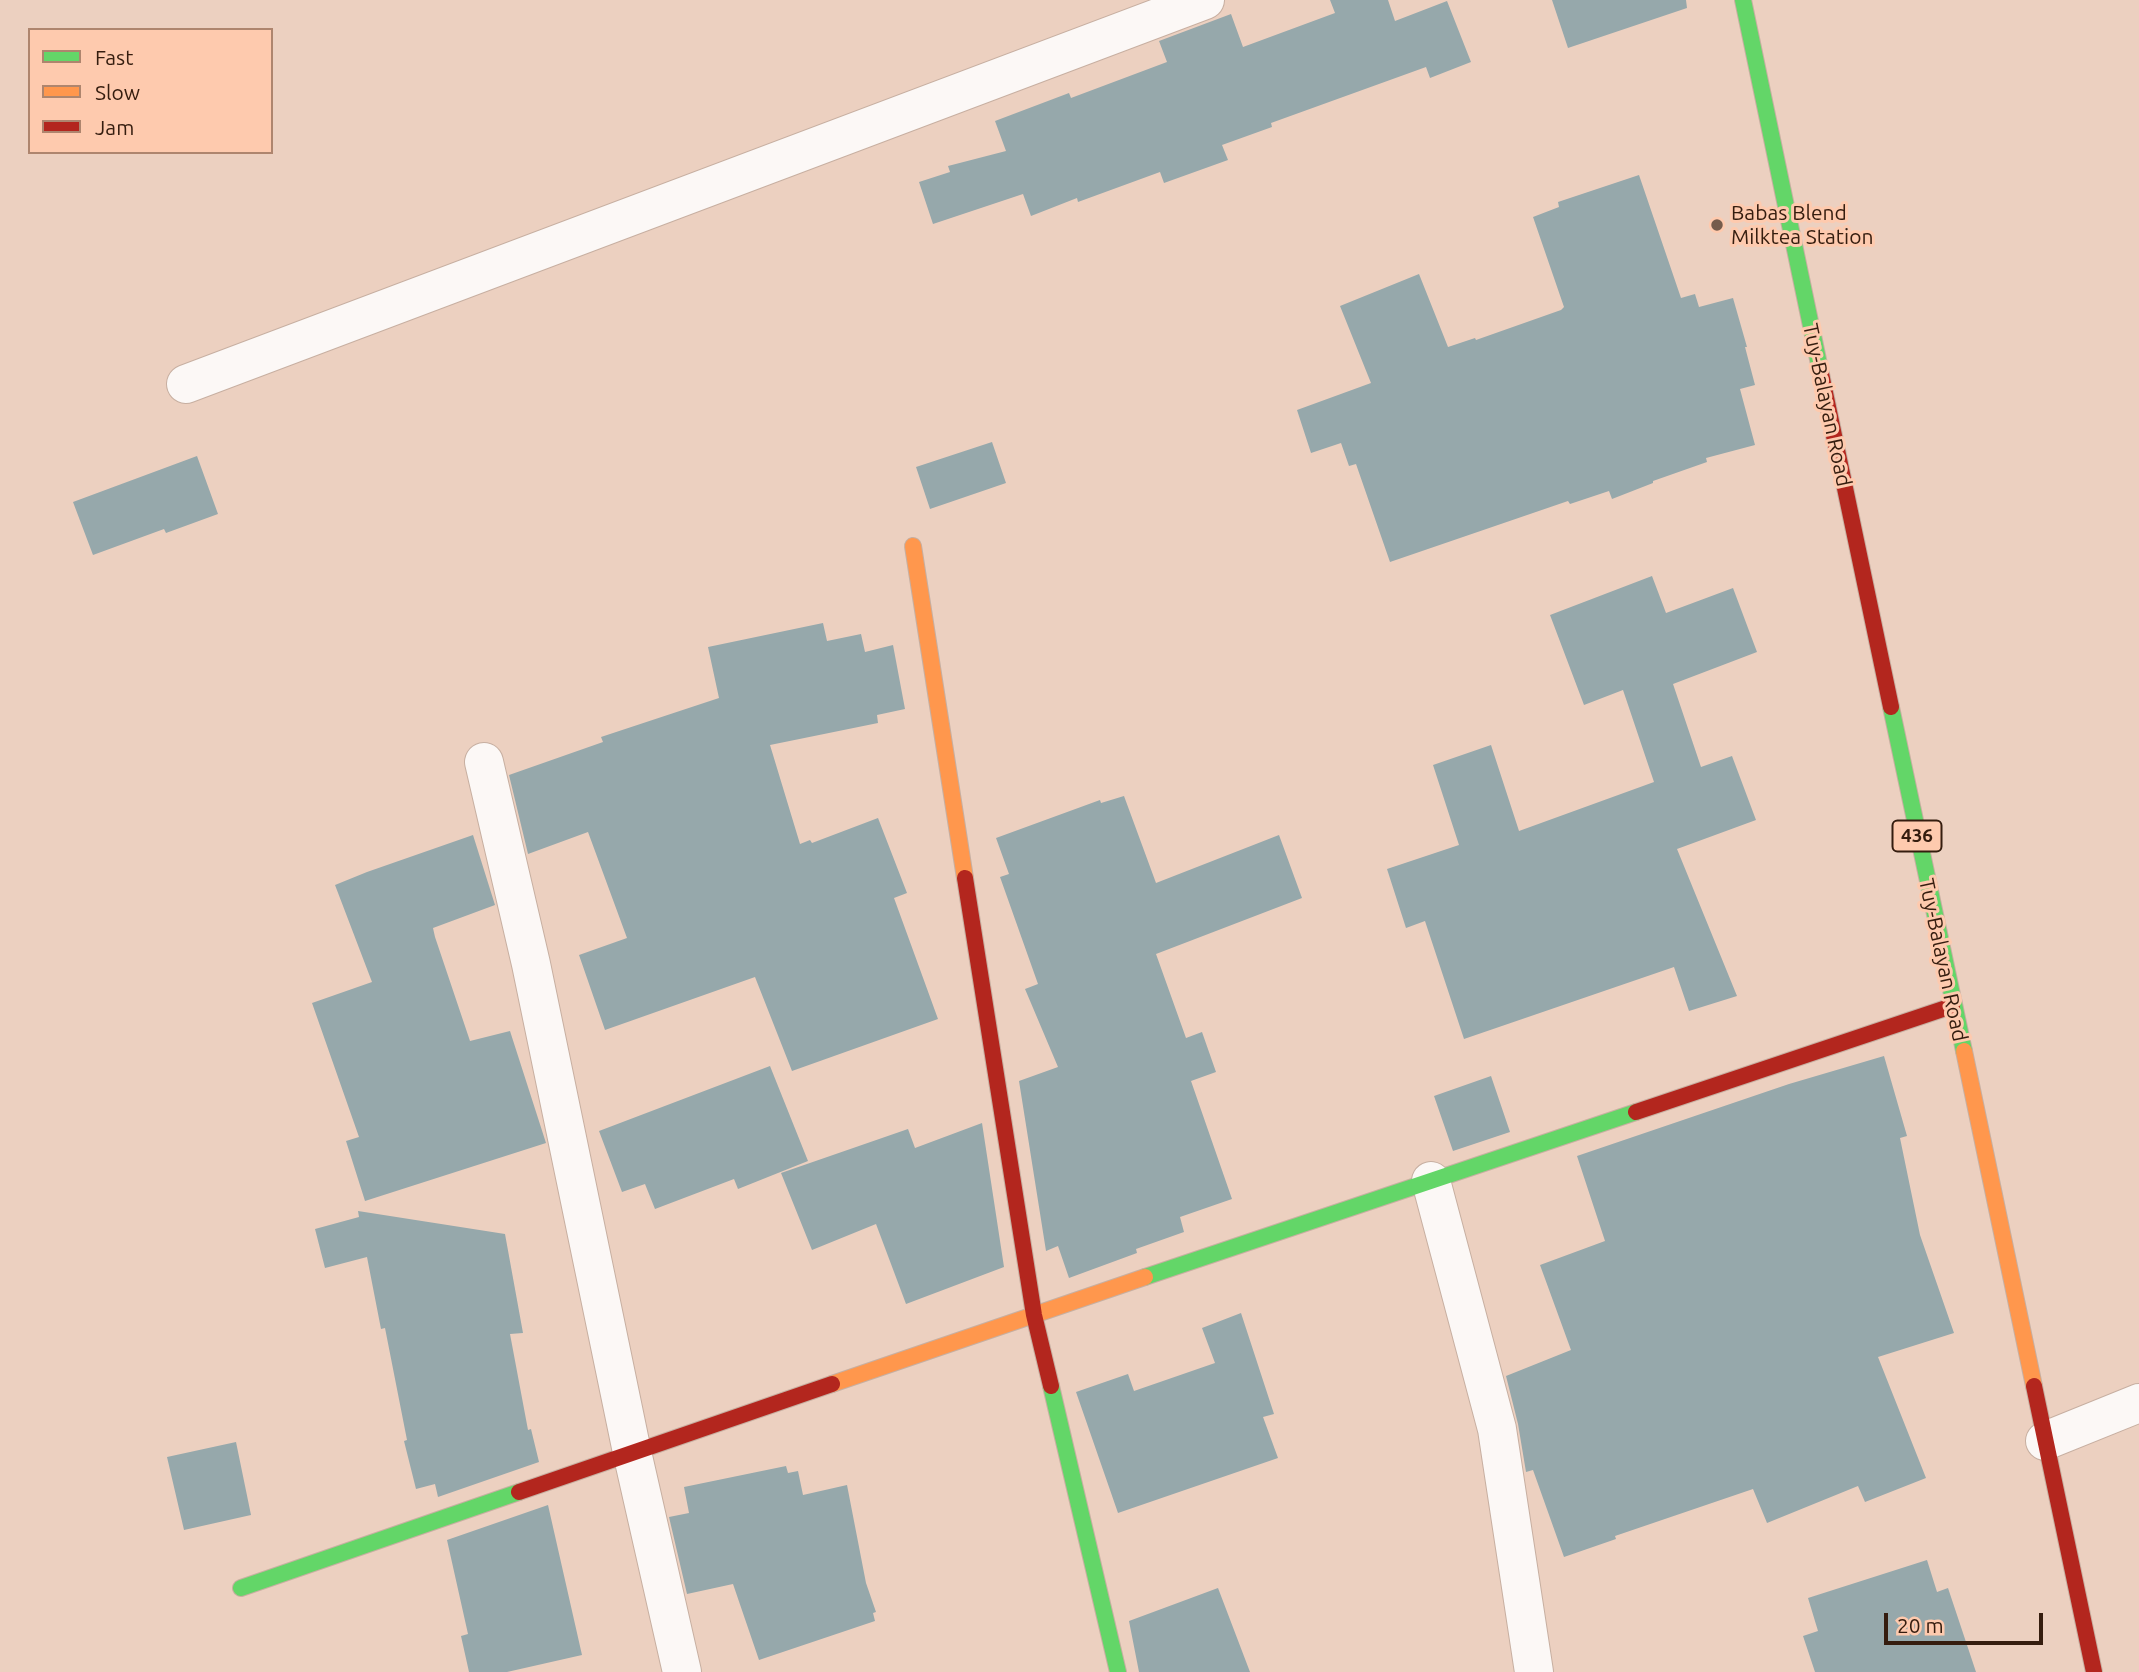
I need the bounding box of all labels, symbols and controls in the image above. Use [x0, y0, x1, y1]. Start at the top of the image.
legend [28, 28, 273, 154]
text: Fast [95, 45, 133, 69]
text: Slow [95, 80, 140, 104]
text: Jam [95, 115, 134, 139]
place label: Babas Blend Milktea Station [1731, 200, 1873, 250]
marker: Babas Blend Milktea Station [1709, 217, 1725, 233]
street label: Tuy-Balayan Road [1797, 321, 1857, 489]
road number: 436 [1892, 820, 1941, 852]
street label: Tuy-Balayan Road [1913, 876, 1973, 1044]
scale bar [1887, 1598, 2046, 1642]
text: 20 m [1897, 1613, 1944, 1637]

